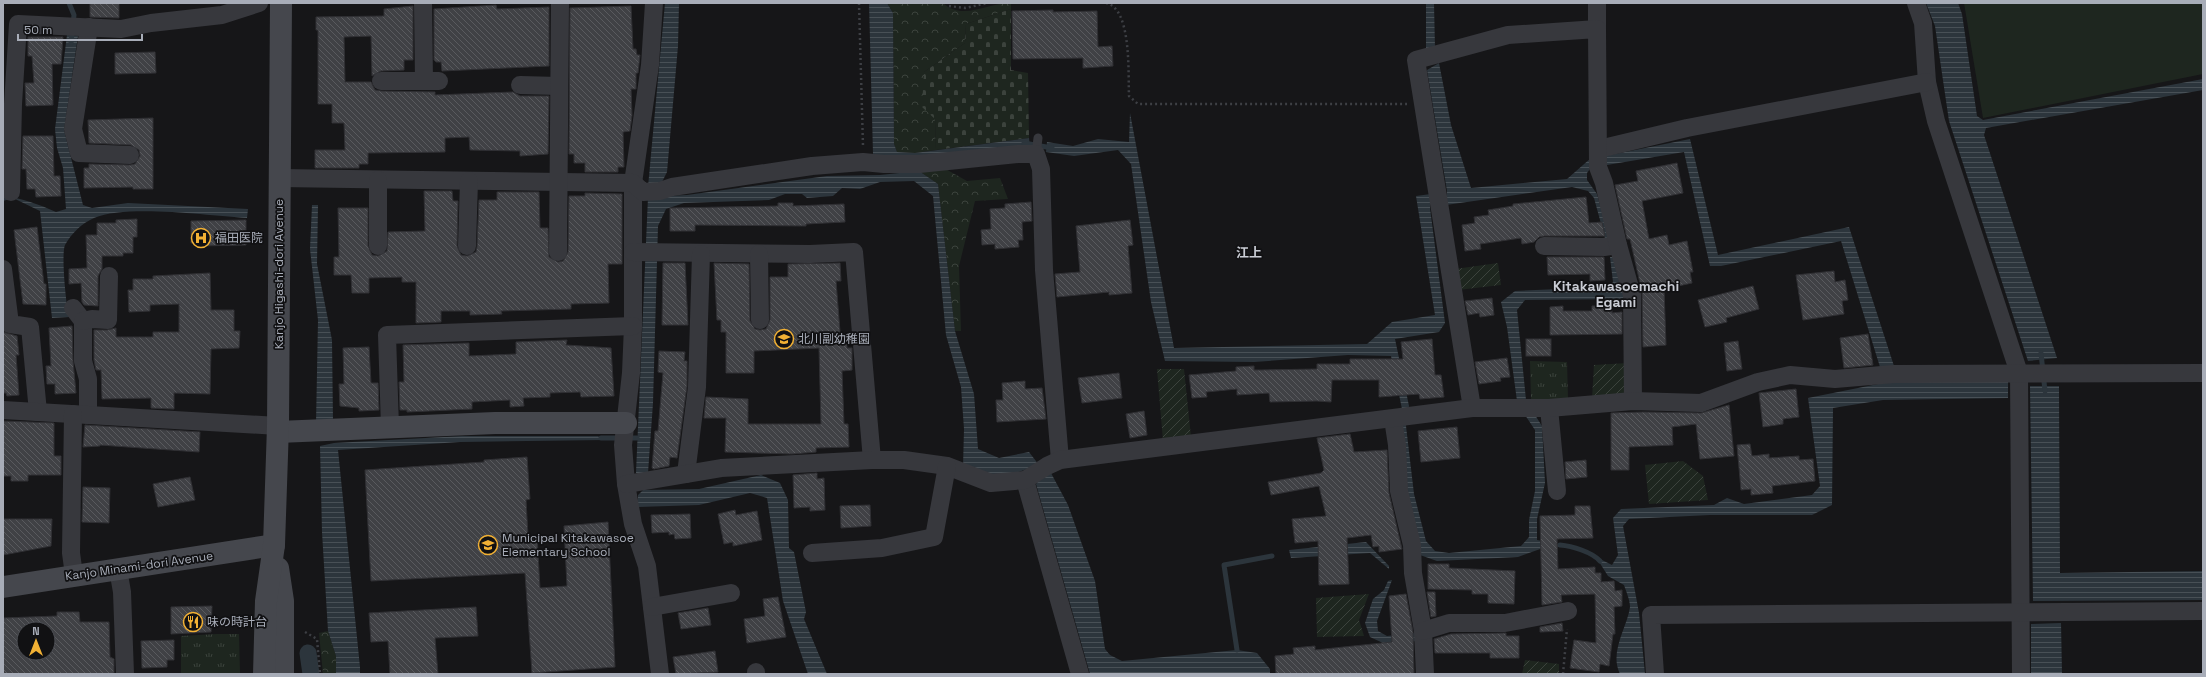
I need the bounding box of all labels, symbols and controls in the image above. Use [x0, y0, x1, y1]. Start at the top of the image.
scale bar [18, 16, 142, 42]
text: 50 m [24, 22, 52, 38]
street label: Kanjo Higashi-dori Avenue [271, 199, 287, 349]
hospital icon: 福田医院 [190, 227, 212, 249]
place label: 福田医院 [215, 230, 263, 246]
district label: 江上 [1236, 244, 1262, 261]
district label: Kitakawasoemachi Egami [1553, 277, 1679, 311]
school or university icon: 北川副幼稚園 [773, 328, 795, 350]
place label: 北川副幼稚園 [798, 331, 870, 347]
place label: Municipal Kitakawasoe Elementary School [502, 530, 634, 560]
school or university icon: Municipal Kitakawasoe Elementary School [477, 534, 499, 556]
street label: Kanjo Minami-dori Avenue [64, 548, 214, 584]
restaurant icon: 味の時計台 [182, 611, 204, 633]
place label: 味の時計台 [207, 614, 267, 630]
north arrow [16, 621, 56, 661]
text: N [32, 624, 40, 638]

